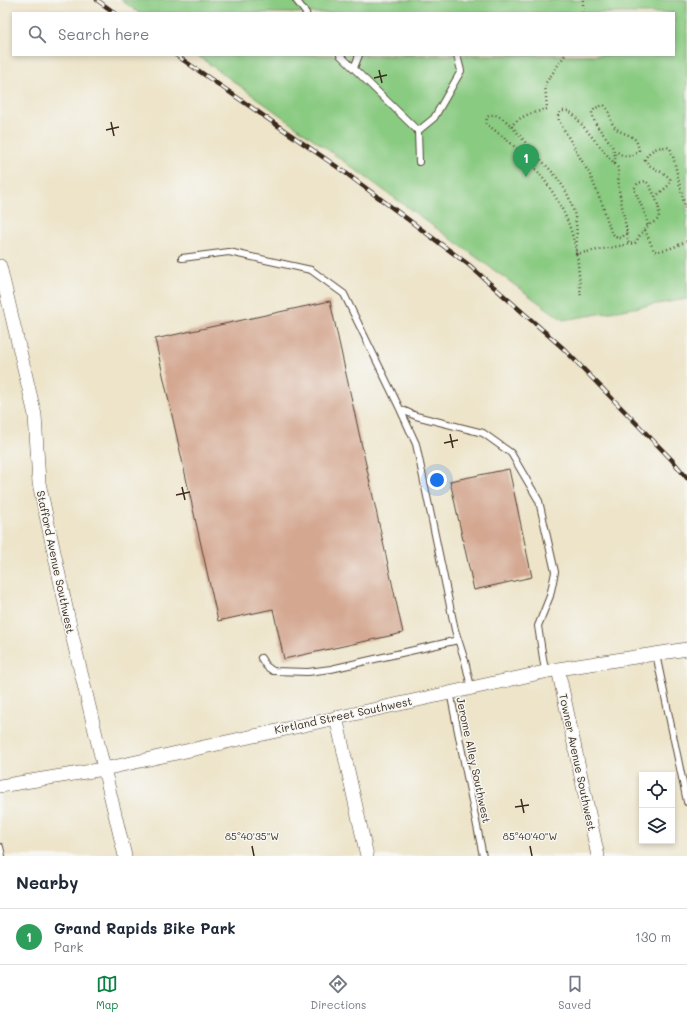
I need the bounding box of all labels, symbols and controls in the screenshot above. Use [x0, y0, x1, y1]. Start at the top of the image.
search box [12, 12, 675, 56]
icon: search [26, 23, 48, 45]
text: Search here [58, 24, 149, 44]
pin: 1 [513, 144, 539, 177]
your location [427, 470, 447, 490]
street label: Stafford Avenue Southwest [33, 489, 79, 635]
street label: Towner Avenue Southwest [556, 692, 600, 832]
street label: Kirtland Street Southwest [273, 693, 413, 737]
street label: Jerome Alley Southwest [453, 696, 495, 825]
map controls [639, 772, 675, 844]
button: locate [639, 772, 675, 808]
button: layers [639, 808, 675, 844]
text: 85°40'35"W [225, 829, 279, 843]
text: 85°40'40"W [503, 829, 557, 843]
text: Nearby [16, 871, 78, 893]
text: Grand Rapids Bike Park [54, 918, 236, 938]
text: 1 [26, 928, 32, 945]
text: 130 m [635, 928, 671, 945]
text: Park [54, 938, 83, 955]
tab: Map [96, 973, 118, 1012]
tab: Directions [310, 973, 366, 1012]
tab: Saved [558, 973, 591, 1012]

